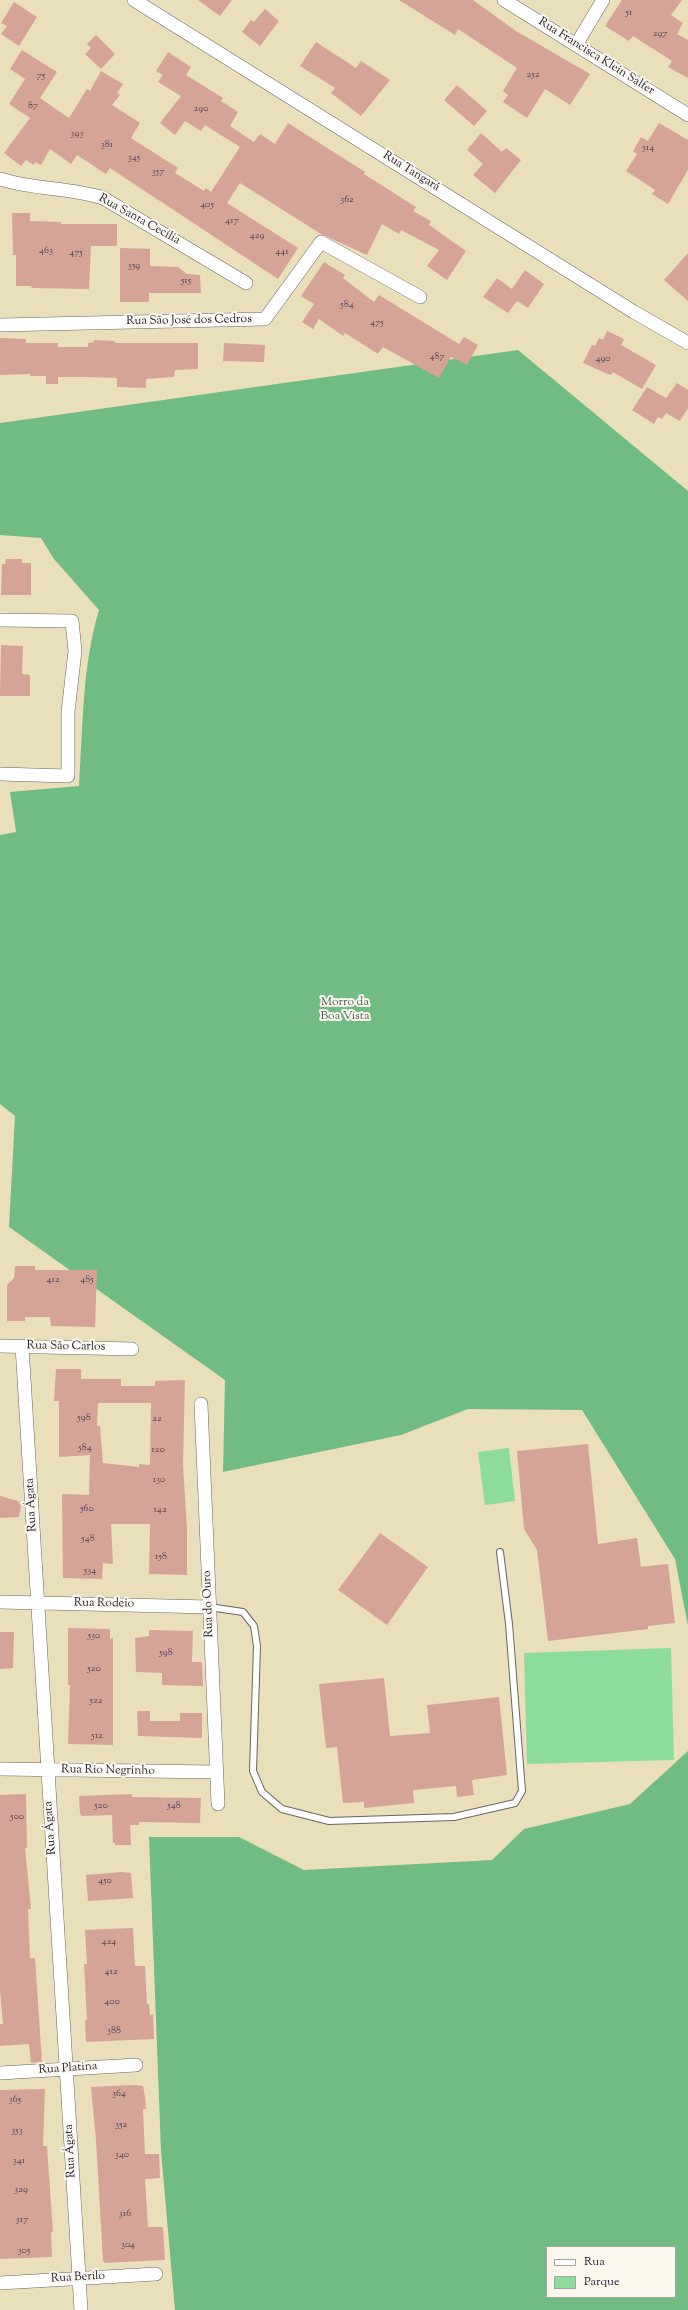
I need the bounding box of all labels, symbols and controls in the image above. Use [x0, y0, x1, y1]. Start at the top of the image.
house number: 51 [626, 7, 632, 19]
street label: Rua Francisca Klein Salfer [535, 15, 657, 99]
house number: 297 [653, 28, 667, 40]
house number: 252 [527, 69, 539, 81]
house number: 75 [37, 70, 45, 82]
house number: 87 [28, 100, 38, 112]
house number: 290 [194, 103, 208, 115]
house number: 393 [71, 128, 83, 140]
house number: 381 [101, 139, 113, 151]
house number: 314 [642, 142, 654, 154]
street label: Rua Tangará [380, 149, 442, 195]
house number: 345 [128, 152, 140, 164]
house number: 357 [152, 166, 164, 178]
street label: Rua Santa Cecília [96, 192, 182, 248]
house number: 362 [340, 194, 354, 206]
house number: 405 [200, 199, 214, 211]
house number: 417 [225, 215, 239, 227]
house number: 429 [250, 230, 264, 242]
house number: 463 [39, 245, 53, 257]
house number: 441 [275, 246, 289, 258]
house number: 475 [69, 247, 83, 259]
house number: 359 [128, 260, 140, 272]
house number: 515 [181, 275, 191, 287]
house number: 584 [340, 299, 354, 311]
street label: Rua São José dos Cedros [126, 313, 252, 329]
house number: 475 [370, 317, 384, 329]
house number: 487 [429, 351, 445, 363]
house number: 490 [595, 353, 611, 365]
park label: Morro da Boa Vista [321, 996, 369, 1024]
house number: 412 [46, 1274, 60, 1286]
house number: 485 [80, 1274, 94, 1286]
street label: Rua São Carlos [27, 1339, 105, 1355]
house number: 598 [77, 1412, 91, 1424]
house number: 22 [152, 1413, 162, 1425]
house number: 584 [78, 1442, 92, 1454]
house number: 120 [151, 1444, 165, 1456]
house number: 130 [153, 1474, 165, 1486]
street label: Rua Ágata [23, 1478, 41, 1532]
house number: 560 [80, 1503, 94, 1515]
house number: 142 [153, 1504, 167, 1516]
house number: 548 [81, 1533, 95, 1545]
house number: 158 [155, 1551, 167, 1563]
house number: 534 [84, 1565, 96, 1577]
street label: Rua do Ouro [201, 1570, 217, 1638]
street label: Rua Rodeio [74, 1596, 134, 1612]
house number: 530 [88, 1630, 100, 1642]
house number: 598 [159, 1647, 173, 1659]
house number: 520 [87, 1663, 101, 1675]
house number: 522 [90, 1695, 102, 1707]
house number: 512 [91, 1730, 103, 1742]
street label: Rua Rio Negrinho [61, 1763, 155, 1779]
house number: 520 [94, 1800, 108, 1812]
house number: 548 [167, 1800, 181, 1812]
street label: Rua Ágata [42, 1801, 60, 1855]
house number: 500 [10, 1811, 24, 1823]
house number: 450 [98, 1875, 112, 1887]
house number: 424 [102, 1936, 116, 1948]
house number: 412 [104, 1966, 118, 1978]
house number: 400 [104, 1996, 120, 2008]
house number: 388 [107, 2025, 121, 2037]
street label: Rua Platina [38, 2060, 98, 2078]
house number: 364 [112, 2088, 126, 2100]
house number: 365 [9, 2094, 21, 2106]
house number: 352 [115, 2119, 127, 2131]
street label: Rua Ágata [62, 2124, 80, 2178]
house number: 353 [11, 2125, 23, 2137]
house number: 340 [115, 2149, 129, 2161]
house number: 341 [13, 2155, 25, 2167]
house number: 329 [14, 2184, 28, 2196]
house number: 316 [119, 2208, 131, 2220]
house number: 317 [16, 2214, 28, 2226]
house number: 304 [121, 2239, 135, 2251]
house number: 305 [18, 2245, 30, 2257]
legend [546, 2246, 676, 2298]
text: Rua [584, 2253, 605, 2271]
street label: Rua Berilo [51, 2269, 105, 2287]
text: Parque [584, 2273, 620, 2291]

